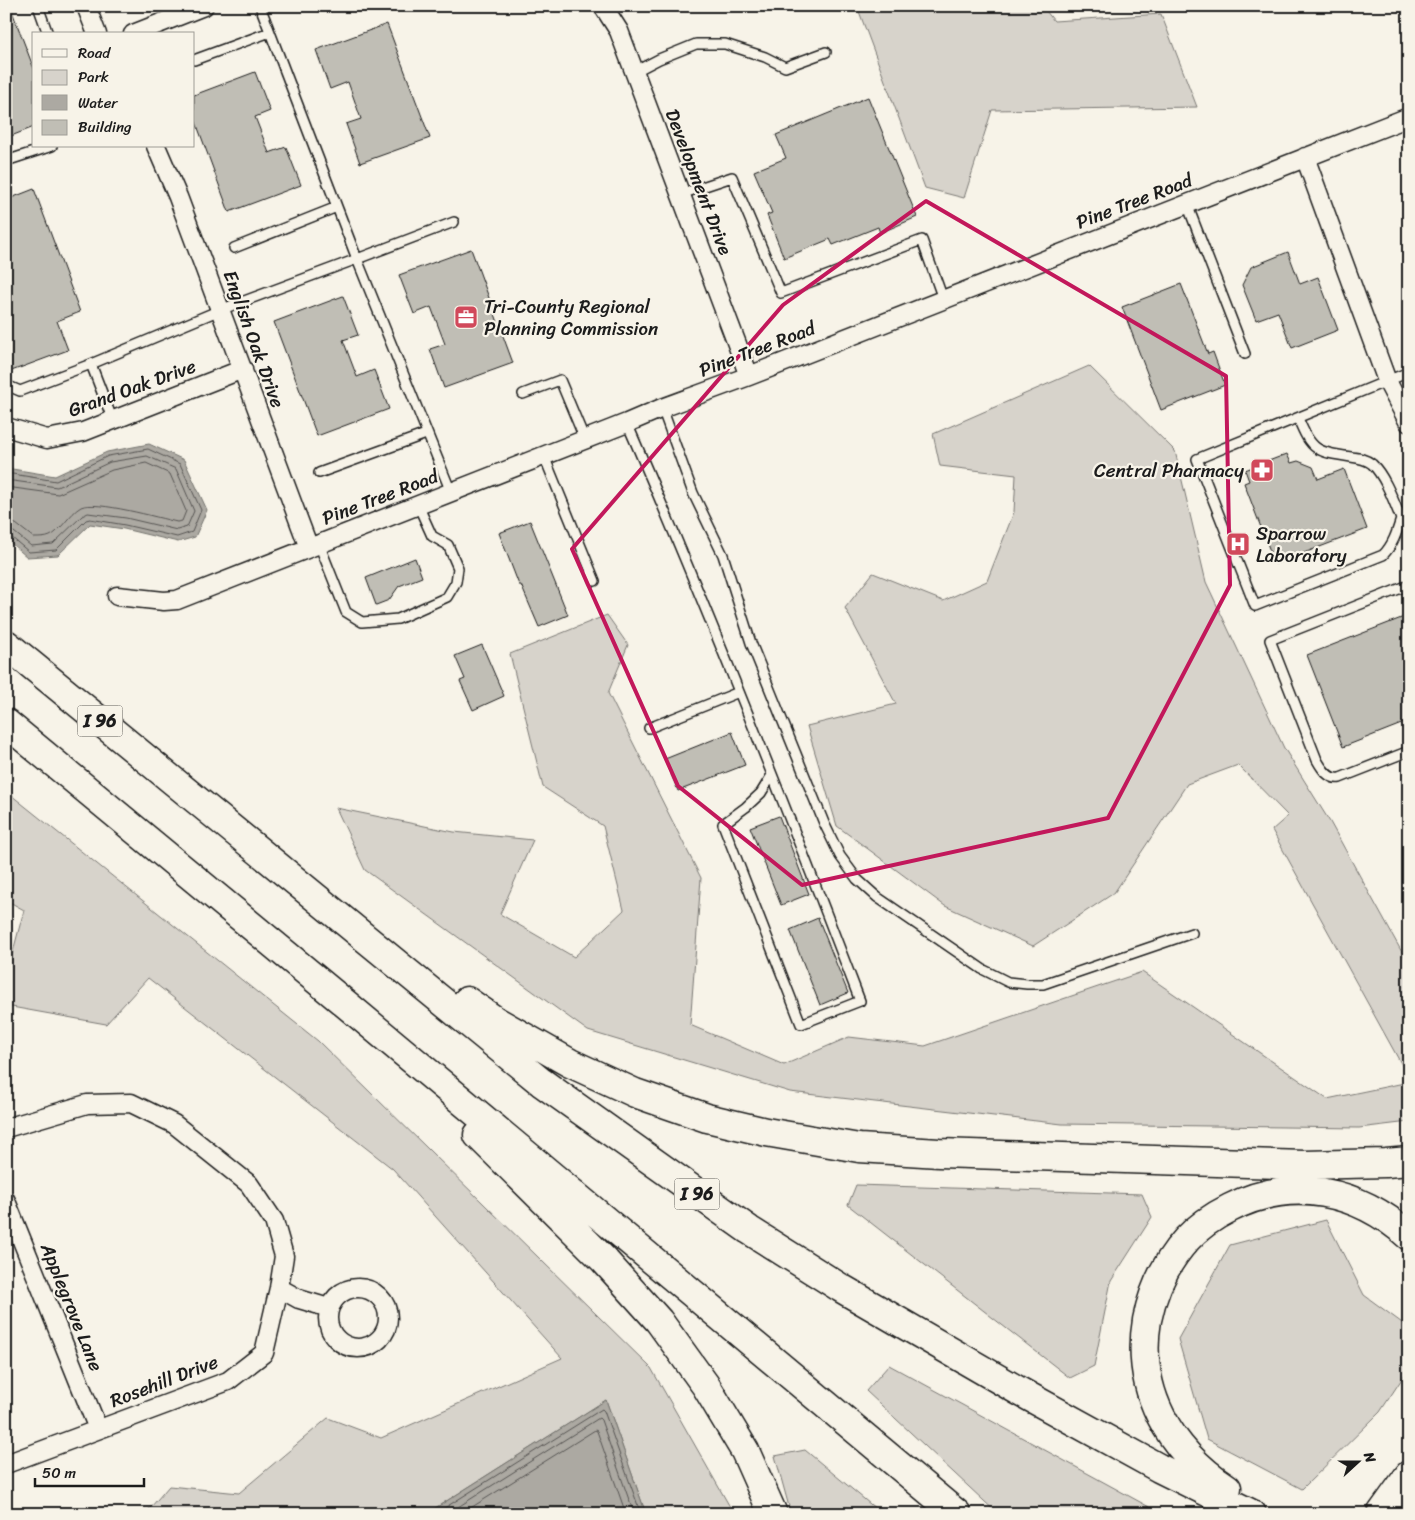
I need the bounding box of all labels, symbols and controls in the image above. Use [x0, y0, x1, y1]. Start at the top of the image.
legend [32, 32, 195, 148]
text: Road [78, 40, 111, 66]
text: Park [78, 64, 109, 90]
text: Water [78, 90, 118, 116]
street label: Development Drive [656, 104, 742, 260]
text: Building [78, 114, 132, 140]
street label: Pine Tree Road [1071, 163, 1199, 238]
street label: English Oak Drive [214, 265, 294, 413]
place label: Tri-County Regional Planning Commission [484, 290, 658, 345]
office icon: Tri-County Regional Planning Commission [453, 304, 479, 330]
street label: Pine Tree Road [694, 311, 822, 386]
street label: Grand Oak Drive [63, 349, 201, 426]
place label: Central Pharmacy [1094, 454, 1244, 487]
pharmacy icon: Central Pharmacy [1249, 457, 1275, 483]
street label: Pine Tree Road [317, 459, 445, 534]
place label: Sparrow Laboratory [1256, 517, 1347, 572]
hospital icon: Sparrow Laboratory [1225, 531, 1251, 557]
road number: I 96 [78, 706, 122, 736]
road number: I 96 [674, 1178, 720, 1210]
street label: Applegrove Lane [31, 1237, 113, 1376]
street label: Rosehill Drive [105, 1345, 223, 1417]
north arrow [1332, 1438, 1382, 1488]
text: N [1356, 1448, 1383, 1467]
scale bar [35, 1455, 144, 1487]
text: 50 m [42, 1460, 77, 1486]

